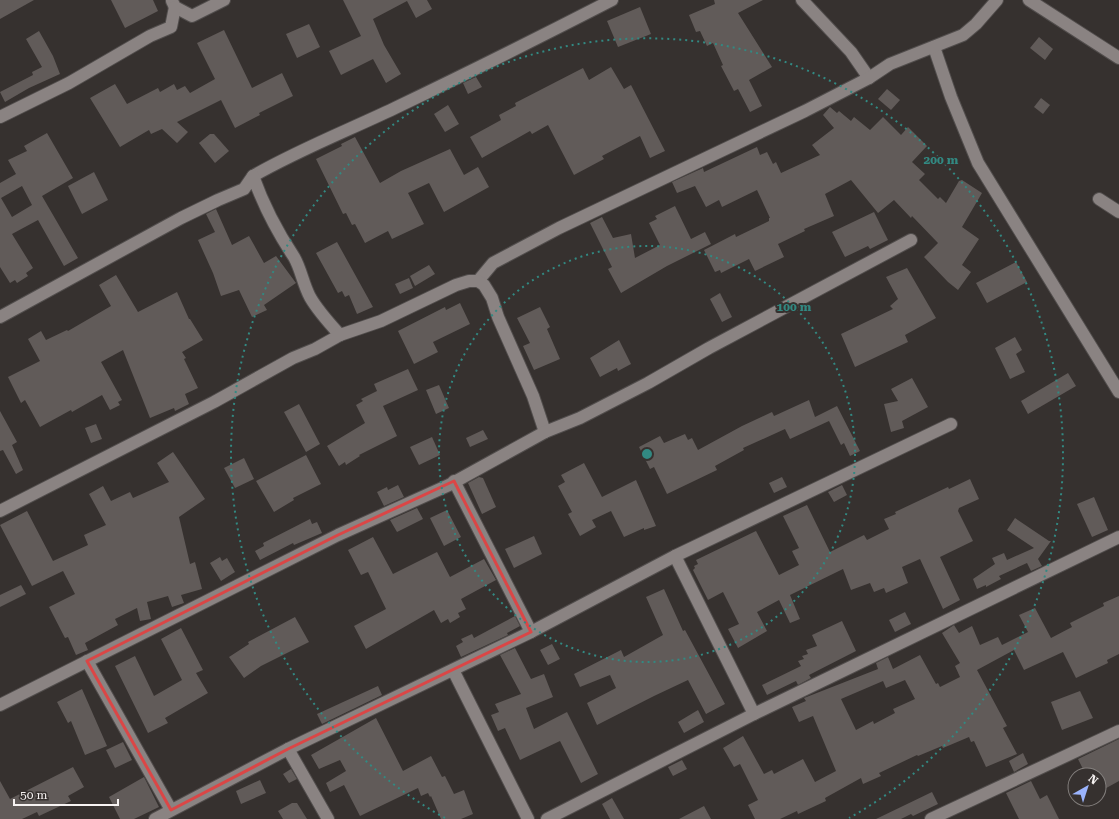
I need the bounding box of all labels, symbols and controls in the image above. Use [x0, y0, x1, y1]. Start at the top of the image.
text: 200 m [924, 153, 959, 167]
text: 100 m [777, 300, 812, 314]
centre of rings [640, 447, 654, 461]
north arrow [1067, 767, 1107, 807]
text: N [1086, 772, 1101, 788]
scale bar [14, 781, 118, 807]
text: 50 m [20, 788, 47, 802]

